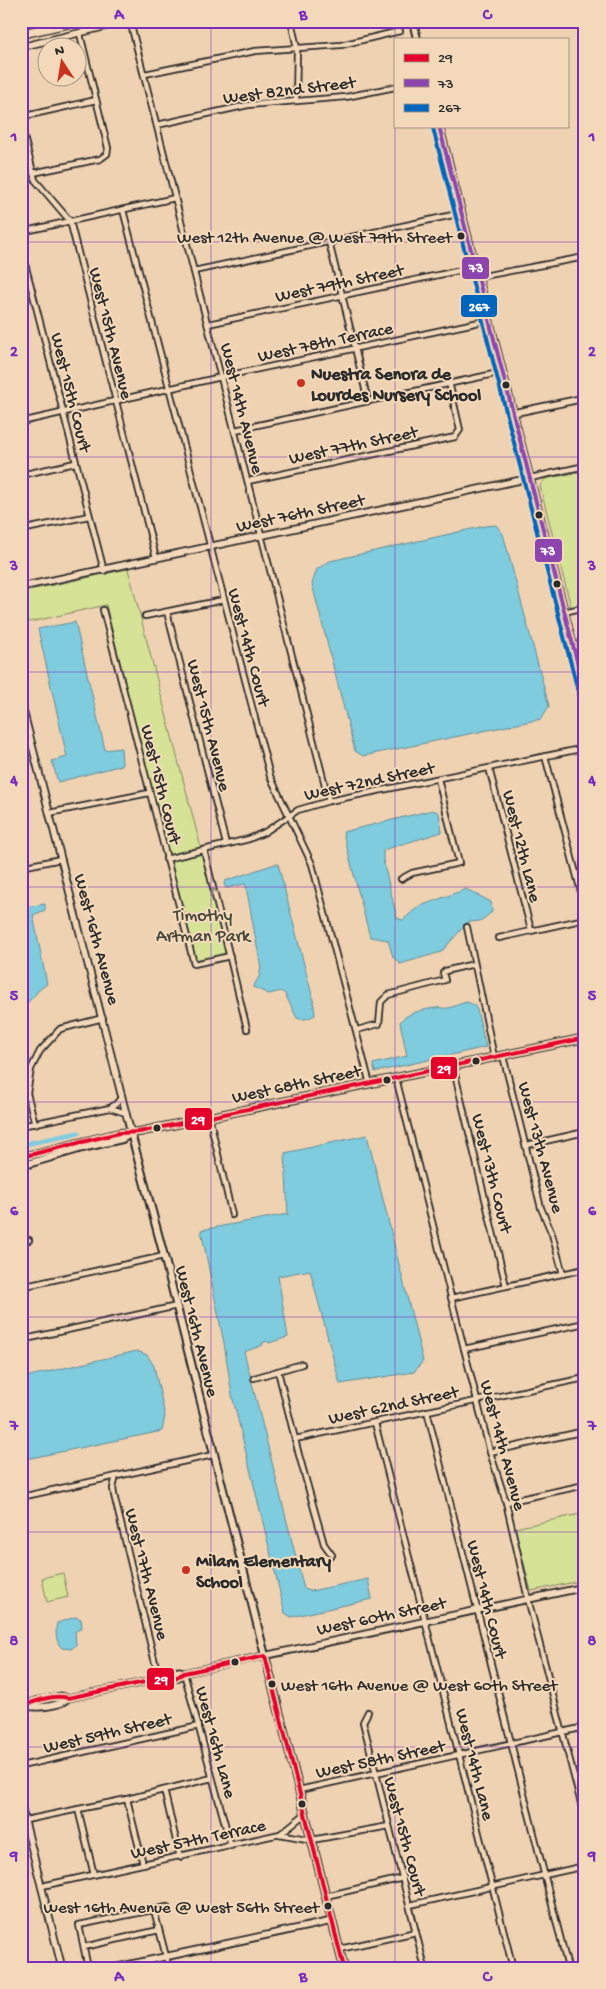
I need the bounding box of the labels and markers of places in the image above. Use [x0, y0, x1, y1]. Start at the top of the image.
place label: West 12th Avenue @ West 79th Street [177, 229, 454, 249]
marker: West 12th Avenue @ West 79th Street [456, 231, 466, 241]
place label: Nuestra Senora de Lourdes Nursery School [311, 365, 481, 407]
marker: Nuestra Senora de Lourdes Nursery School [295, 377, 307, 389]
unlabelled marker [501, 380, 511, 390]
unlabelled marker [534, 510, 544, 520]
unlabelled marker [552, 579, 562, 589]
unlabelled marker [471, 1056, 481, 1066]
unlabelled marker [382, 1075, 392, 1085]
unlabelled marker [152, 1123, 162, 1133]
place label: Milam Elementary School [196, 1552, 331, 1594]
marker: Milam Elementary School [180, 1564, 192, 1576]
unlabelled marker [230, 1657, 240, 1667]
place label: West 16th Avenue @ West 60th Street [281, 1677, 559, 1697]
marker: West 16th Avenue @ West 60th Street [267, 1679, 277, 1689]
unlabelled marker [297, 1799, 307, 1809]
place label: West 16th Avenue @ West 56th Street [44, 1899, 321, 1919]
marker: West 16th Avenue @ West 56th Street [323, 1901, 333, 1911]

